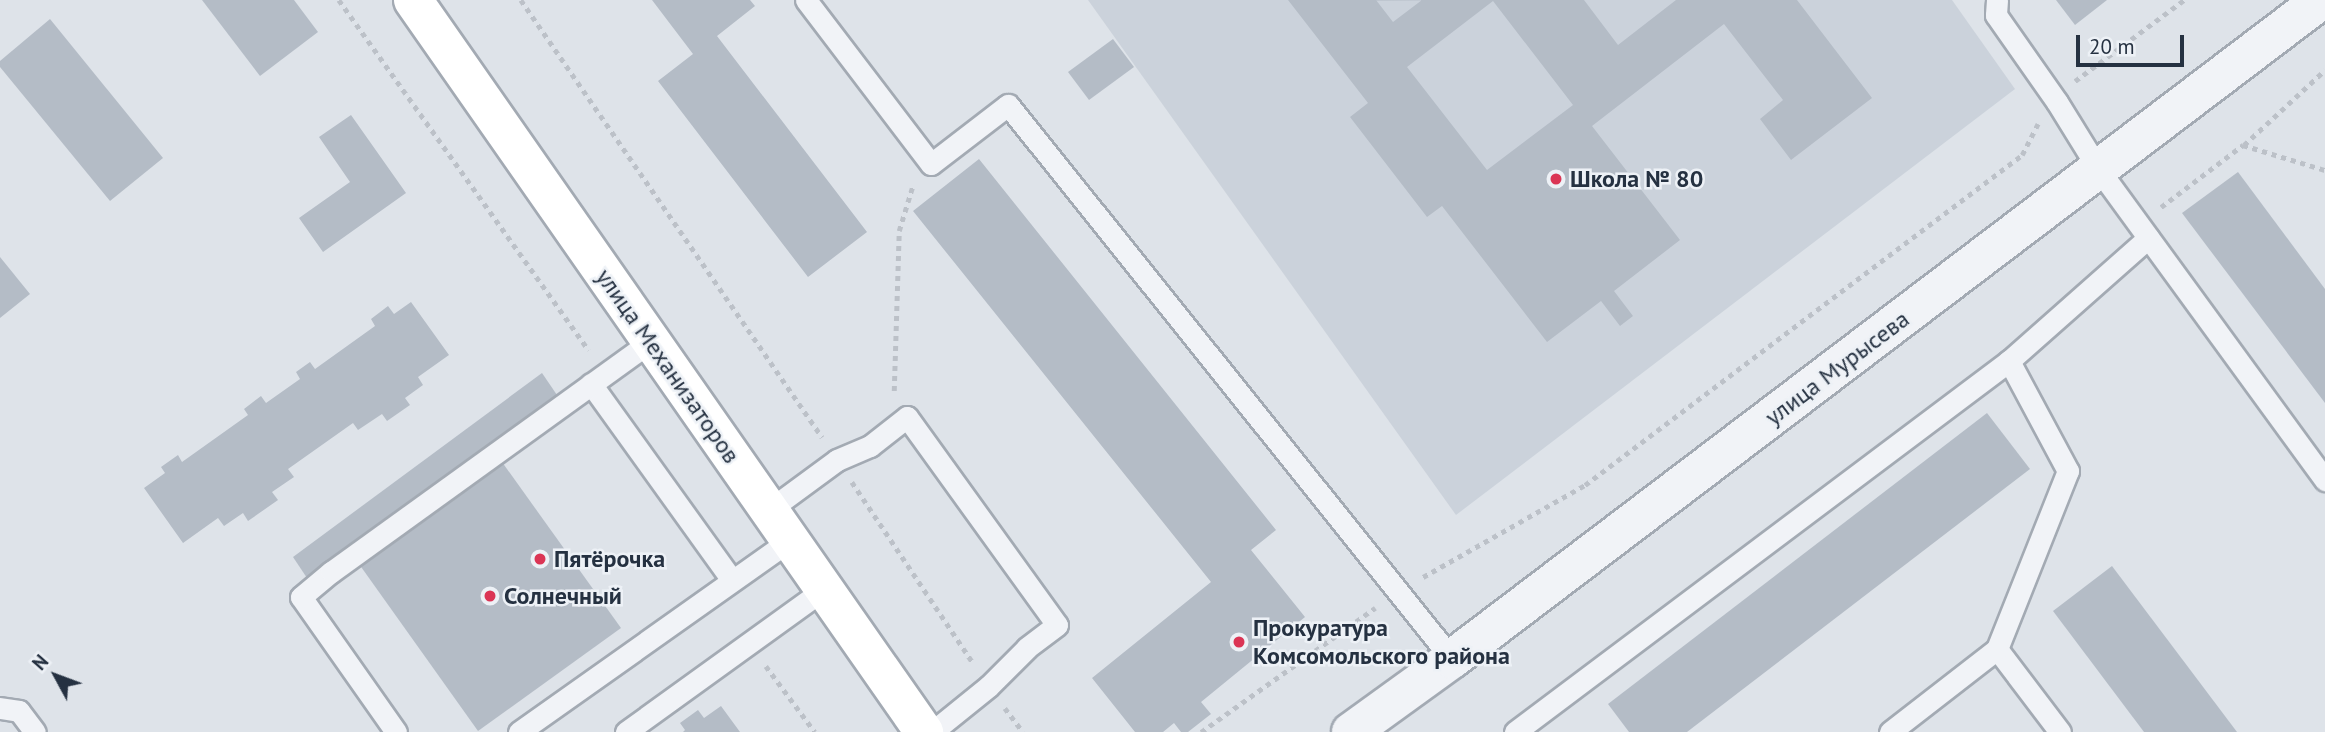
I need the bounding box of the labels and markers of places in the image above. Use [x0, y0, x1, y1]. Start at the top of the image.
place label: Школа № 80 [1570, 165, 1703, 193]
marker: Школа № 80 [1548, 171, 1564, 187]
place label: Пятёрочка [554, 545, 665, 573]
marker: Пятёрочка [532, 551, 548, 567]
place label: Солнечный [504, 582, 622, 610]
marker: Солнечный [482, 588, 498, 604]
place label: Прокуратура Комсомольского района [1253, 614, 1510, 670]
marker: Прокуратура Комсомольского района [1231, 634, 1247, 650]

